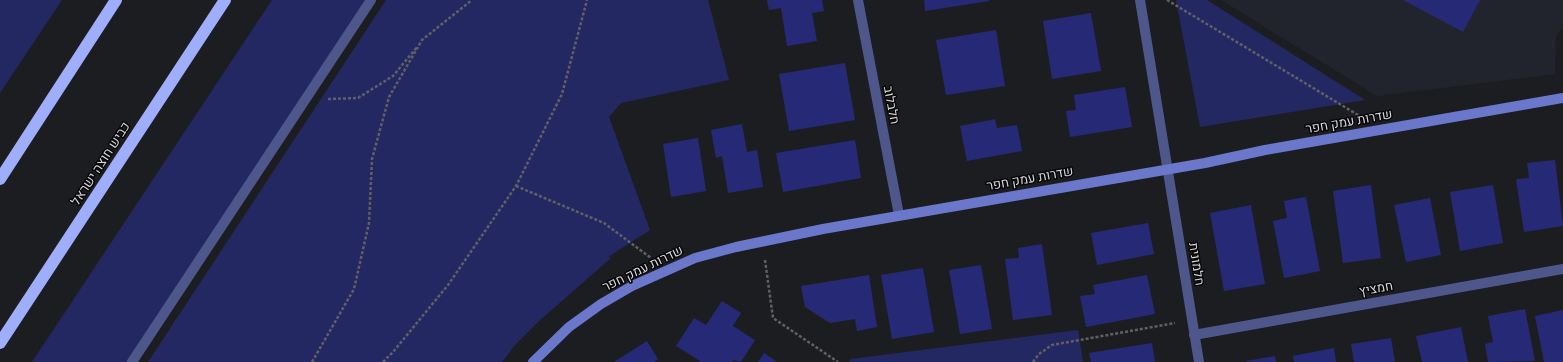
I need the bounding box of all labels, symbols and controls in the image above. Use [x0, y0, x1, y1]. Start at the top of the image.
street label: חלבלוב [880, 84, 902, 126]
street label: שדרות עמק חפר [1304, 107, 1394, 137]
street label: כביש חוצה ישראל [68, 119, 134, 209]
street label: שדרות עמק חפר [985, 164, 1075, 194]
street label: חלמונית [1185, 241, 1207, 287]
street label: שדרות עמק חפר [600, 243, 686, 295]
street label: חמציץ [1358, 278, 1394, 300]

